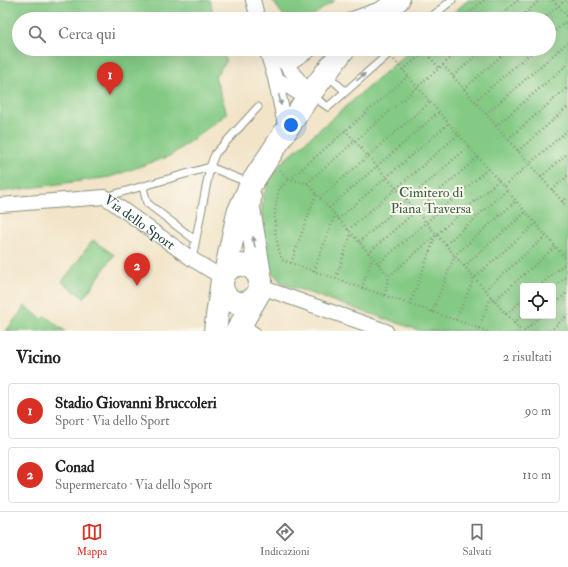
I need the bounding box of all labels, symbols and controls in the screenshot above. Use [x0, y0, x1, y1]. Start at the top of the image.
search box [12, 12, 556, 56]
icon: search [26, 23, 48, 45]
text: Cerca qui [58, 25, 116, 44]
pin: 1 [97, 62, 123, 95]
one-way arrow [355, 73, 366, 82]
one-way arrow [277, 94, 283, 106]
your location [281, 115, 301, 135]
park label: Cimitero di Piana Traversa [391, 184, 472, 217]
street label: Via dello Sport [101, 191, 179, 253]
one-way arrow [251, 236, 257, 248]
pin: 2 [124, 253, 150, 286]
map controls [520, 283, 556, 319]
button: locate [520, 283, 556, 319]
text: Vicino [16, 347, 61, 368]
text: 2 risultati [503, 349, 552, 365]
text: Stadio Giovanni Bruccoleri [55, 394, 217, 413]
text: 1 [28, 403, 32, 419]
text: 90 m [525, 403, 551, 419]
text: Sport · Via dello Sport [55, 413, 169, 429]
text: Conad [55, 458, 95, 477]
text: 2 [27, 467, 33, 483]
text: 110 m [522, 467, 551, 483]
text: Supermercato · Via dello Sport [55, 477, 212, 493]
tab: Mappa [76, 521, 107, 558]
tab: Indicazioni [260, 521, 310, 558]
tab: Salvati [462, 521, 492, 558]

